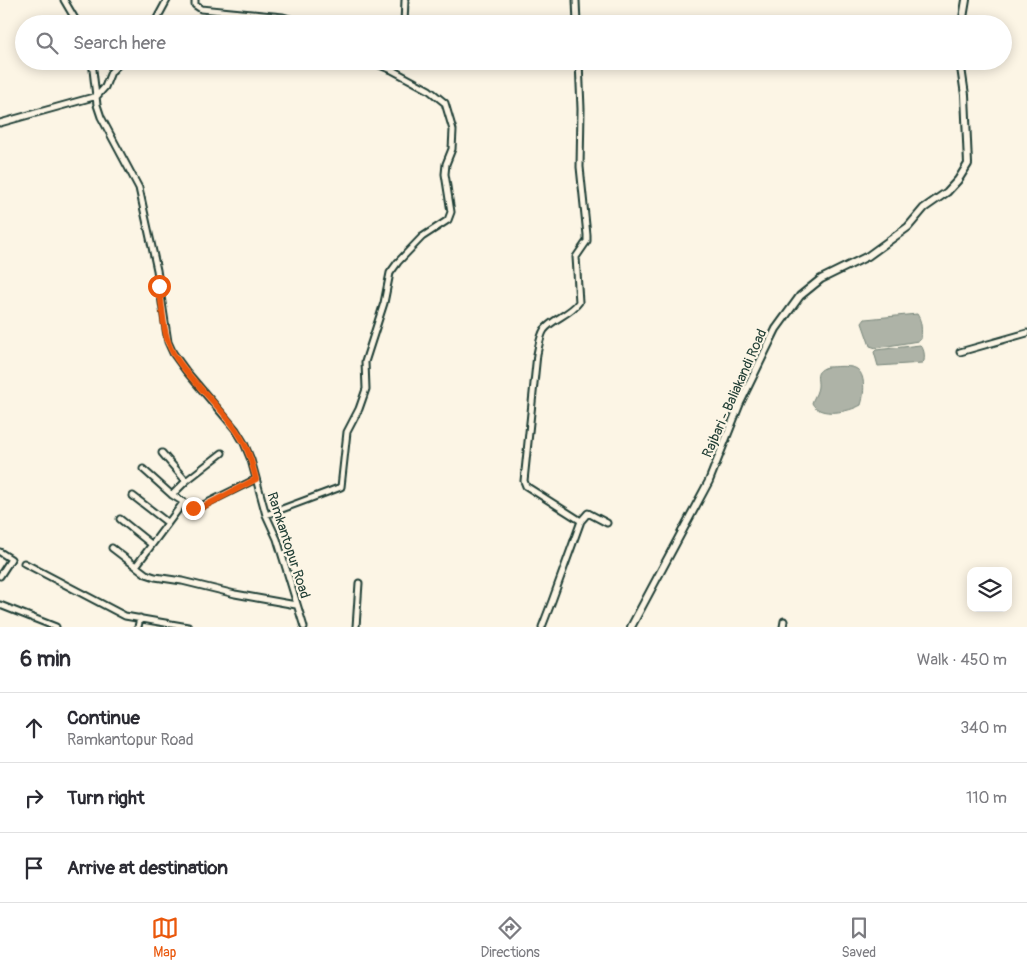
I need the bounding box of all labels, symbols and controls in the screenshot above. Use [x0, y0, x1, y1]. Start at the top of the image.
search box [15, 15, 1012, 70]
icon: search [33, 29, 61, 57]
text: Search here [73, 31, 166, 55]
route start [148, 275, 171, 298]
street label: Rajbari - Baliakandi Road [698, 326, 770, 460]
street label: Ramkantopur Road [263, 490, 314, 601]
route end [182, 497, 205, 520]
map controls [967, 567, 1012, 612]
button: layers [967, 567, 1012, 612]
text: 6 min [20, 646, 71, 673]
text: Walk · 450 m [917, 650, 1007, 670]
text: Continue [67, 706, 140, 730]
icon: ahead [20, 714, 48, 742]
text: 340 m [960, 718, 1007, 738]
text: Ramkantopur Road [67, 730, 194, 750]
icon: right [20, 784, 48, 812]
text: Turn right [67, 786, 145, 810]
text: 110 m [966, 788, 1007, 808]
icon: arrive [20, 854, 48, 882]
text: Arrive at destination [67, 856, 228, 880]
tab: Map [151, 914, 179, 961]
tab: Directions [480, 914, 540, 961]
tab: Saved [841, 914, 876, 961]

